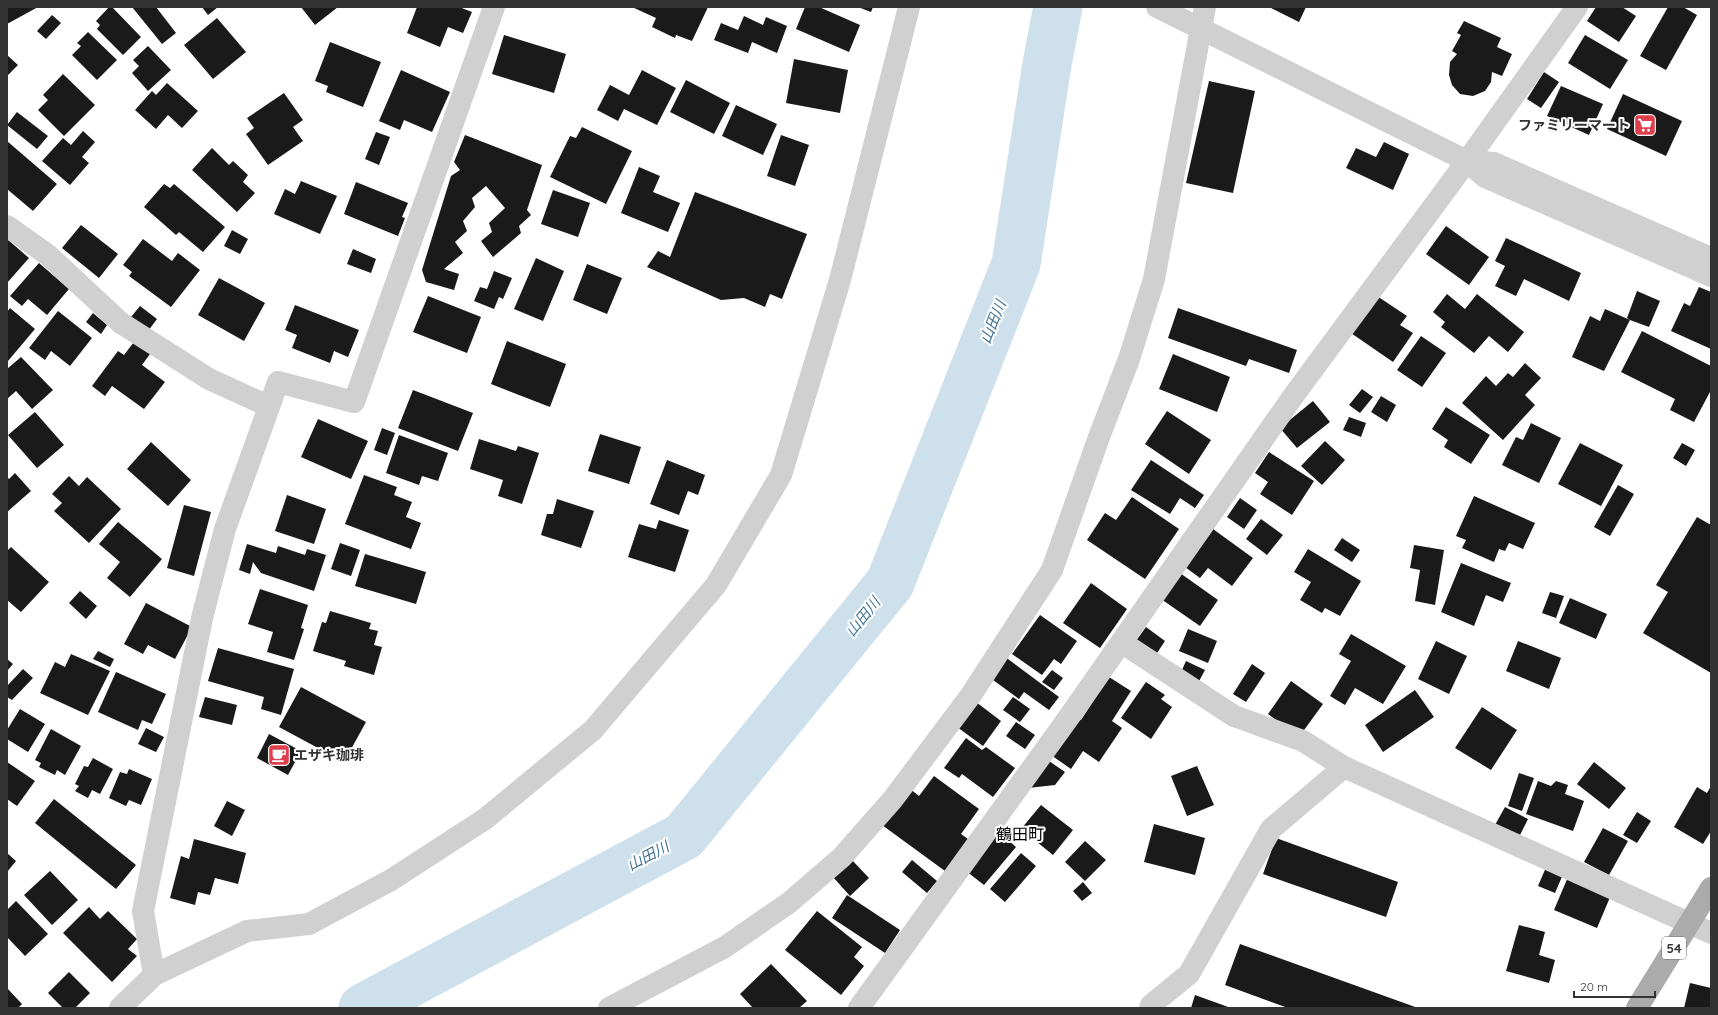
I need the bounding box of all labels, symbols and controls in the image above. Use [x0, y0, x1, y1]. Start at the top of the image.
supermarket icon: ファミリーマート [1632, 112, 1658, 138]
place label: ファミリーマート [1518, 116, 1630, 134]
water label: 山田川 [975, 296, 1011, 346]
water label: 山田川 [841, 592, 885, 640]
cafe icon: エザキ珈琲 [266, 742, 292, 768]
place label: エザキ珈琲 [294, 746, 364, 764]
district label: 鶴田町 [996, 824, 1044, 844]
water label: 山田川 [623, 836, 674, 875]
road number: 54 [1662, 937, 1686, 959]
scale bar [1574, 973, 1655, 999]
text: 20 m [1580, 979, 1608, 994]

